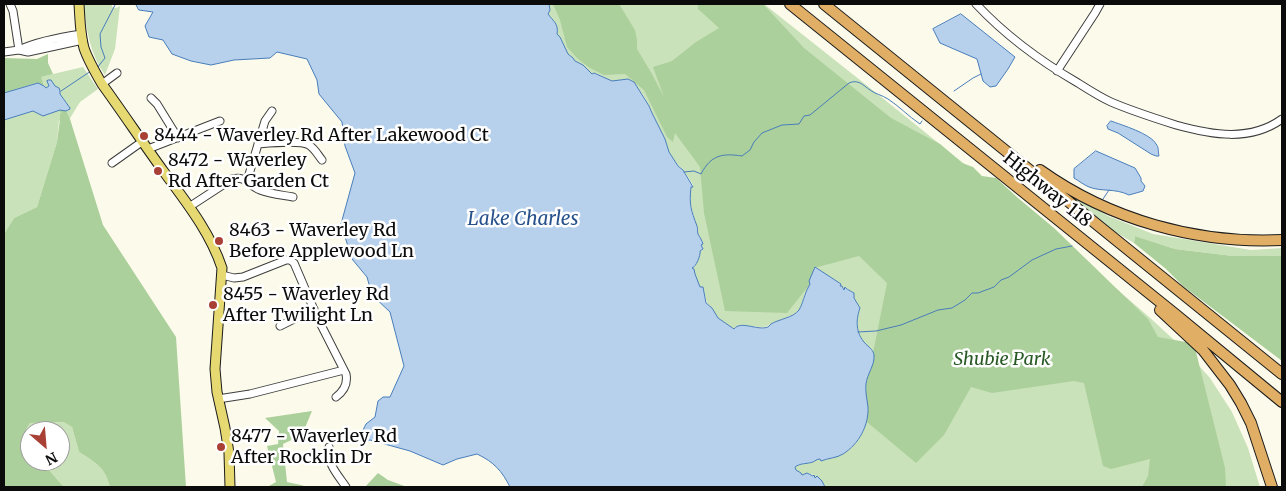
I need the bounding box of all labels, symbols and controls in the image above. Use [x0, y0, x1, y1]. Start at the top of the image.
place label: 8444 - Waverley Rd After Lakewood Ct [154, 125, 489, 147]
marker: 8444 - Waverley Rd After Lakewood Ct [138, 130, 150, 142]
street label: Highway 118 [999, 148, 1095, 232]
place label: 8472 - Waverley Rd After Garden Ct [168, 150, 329, 192]
marker: 8472 - Waverley Rd After Garden Ct [152, 165, 164, 177]
water label: Lake Charles [468, 209, 578, 231]
place label: 8463 - Waverley Rd Before Applewood Ln [229, 220, 414, 262]
marker: 8463 - Waverley Rd Before Applewood Ln [213, 235, 225, 247]
place label: 8455 - Waverley Rd After Twilight Ln [223, 284, 389, 326]
marker: 8455 - Waverley Rd After Twilight Ln [207, 299, 219, 311]
park label: Shubie Park [954, 349, 1050, 371]
north arrow [20, 421, 70, 471]
place label: 8477 - Waverley Rd After Rocklin Dr [231, 426, 397, 468]
marker: 8477 - Waverley Rd After Rocklin Dr [215, 441, 227, 453]
text: N [42, 448, 60, 469]

